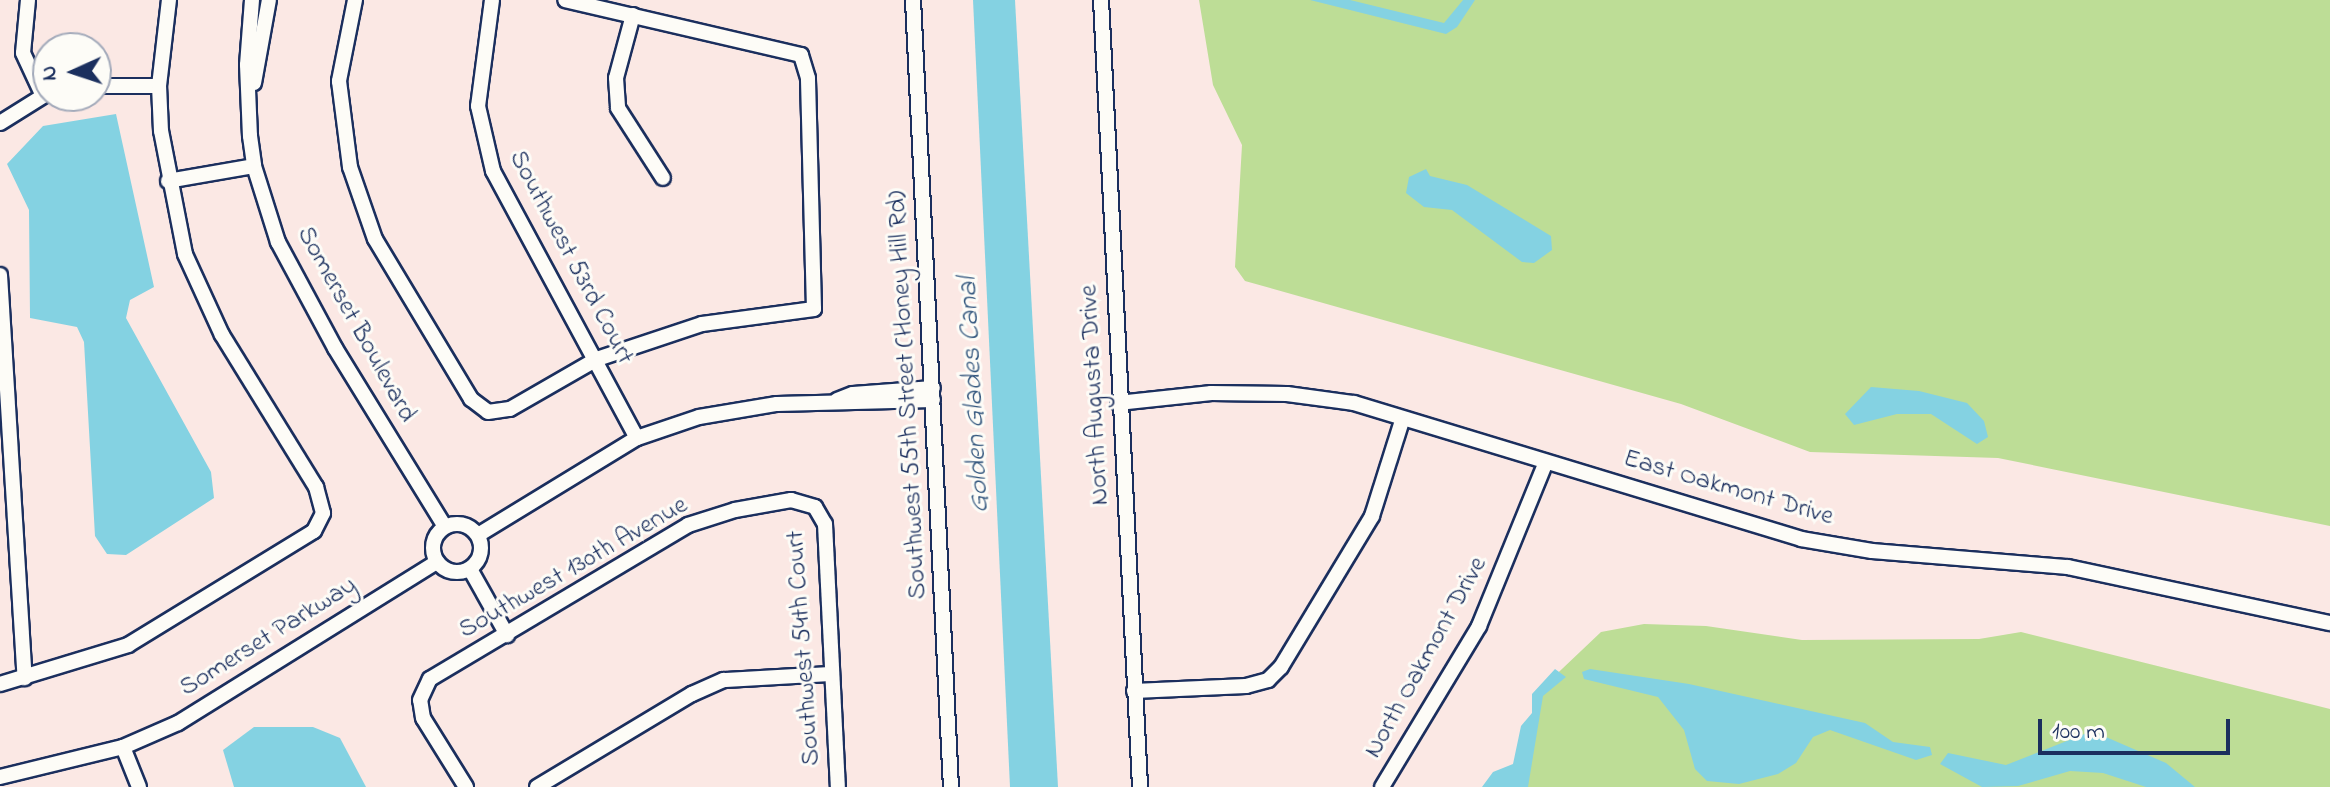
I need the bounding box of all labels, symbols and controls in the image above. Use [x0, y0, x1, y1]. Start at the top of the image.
north arrow [32, 32, 112, 112]
text: N [34, 65, 66, 81]
street label: Southwest 53rd Court [500, 146, 640, 370]
street label: Southwest 55th Street (Honey Hill Rd) [883, 190, 935, 600]
street label: Somerset Boulevard [288, 222, 422, 428]
water label: Golden Glades Canal [952, 276, 998, 514]
street label: North Augusta Drive [1075, 284, 1117, 506]
street label: East Oakmont Drive [1619, 444, 1837, 534]
street label: Southwest 130th Avenue [454, 491, 694, 647]
street label: Southwest 54th Court [781, 529, 829, 767]
street label: North Oakmont Drive [1359, 552, 1495, 764]
street label: Somerset Parkway [175, 571, 363, 705]
scale bar [2042, 703, 2234, 753]
text: 100 m [2052, 715, 2105, 750]

